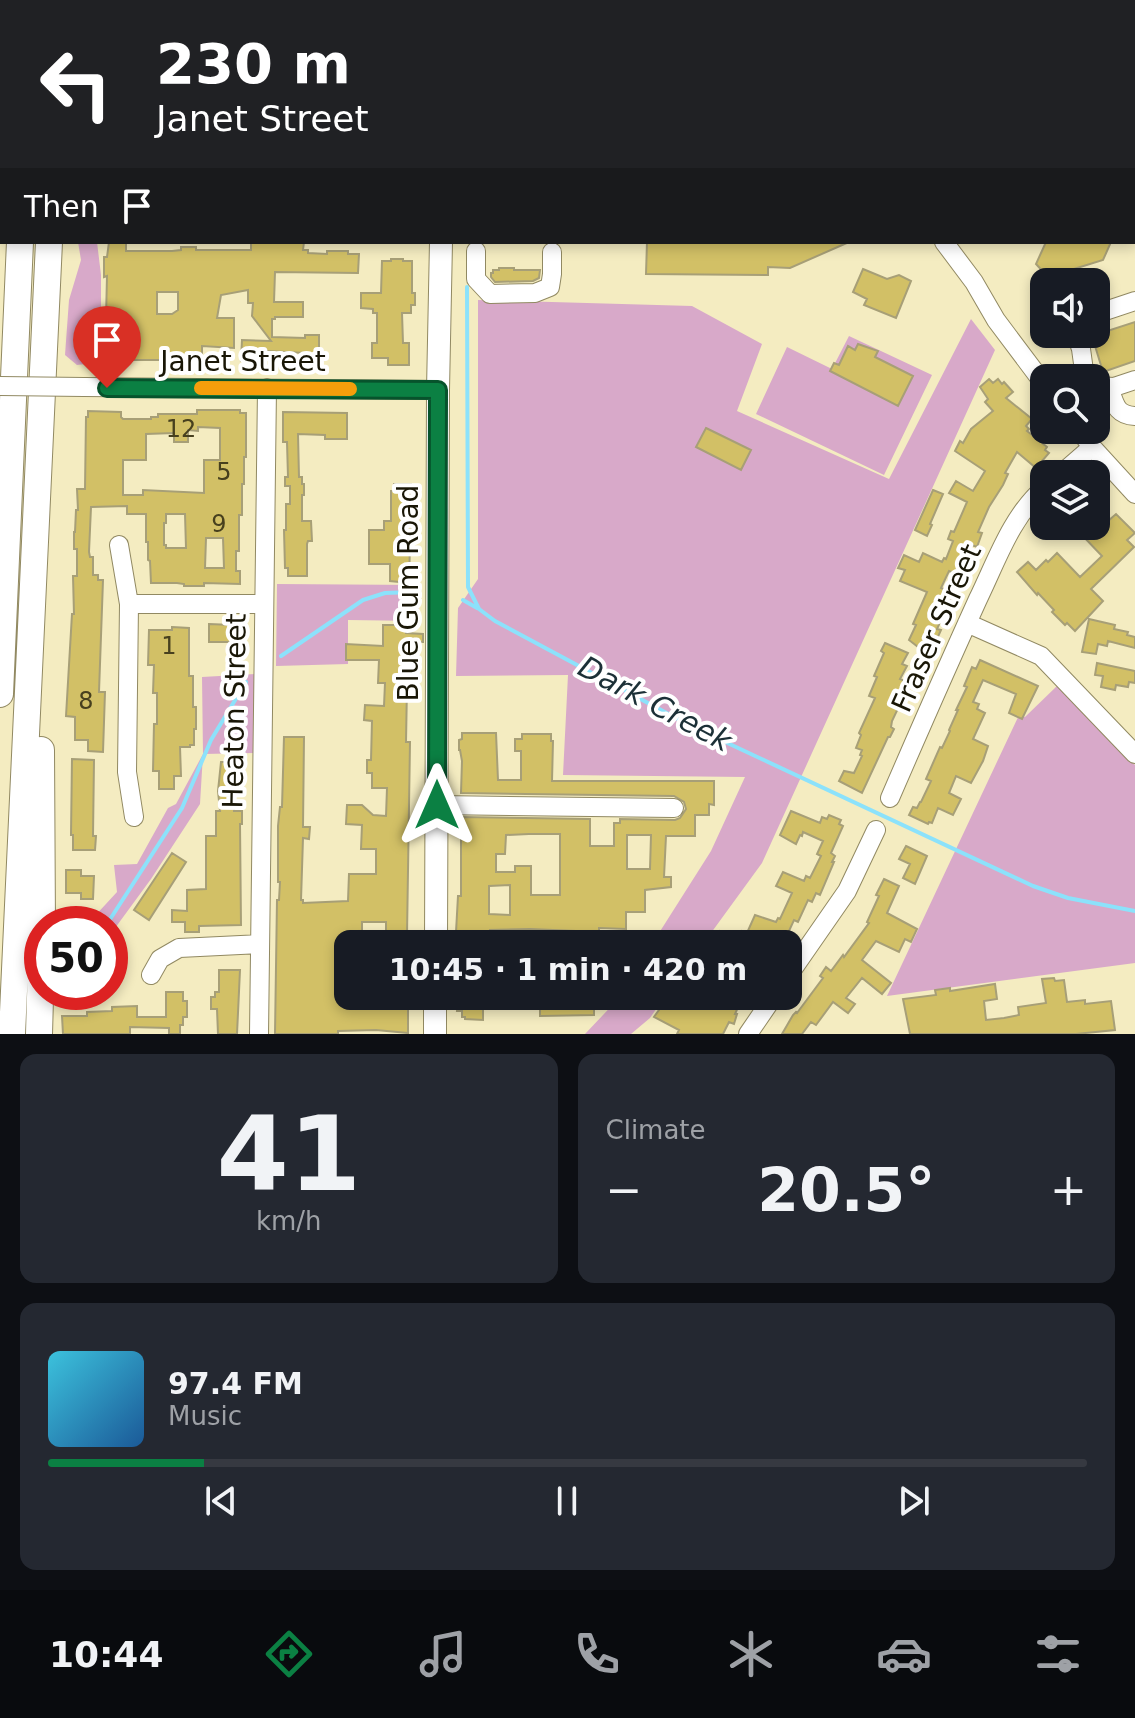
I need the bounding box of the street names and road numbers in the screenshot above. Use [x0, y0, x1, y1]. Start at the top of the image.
street label: Janet Street [158, 345, 326, 378]
street label: Blue Gum Road [392, 485, 425, 701]
street label: Fraser Street [885, 539, 988, 717]
street label: Heaton Street [216, 613, 253, 809]

